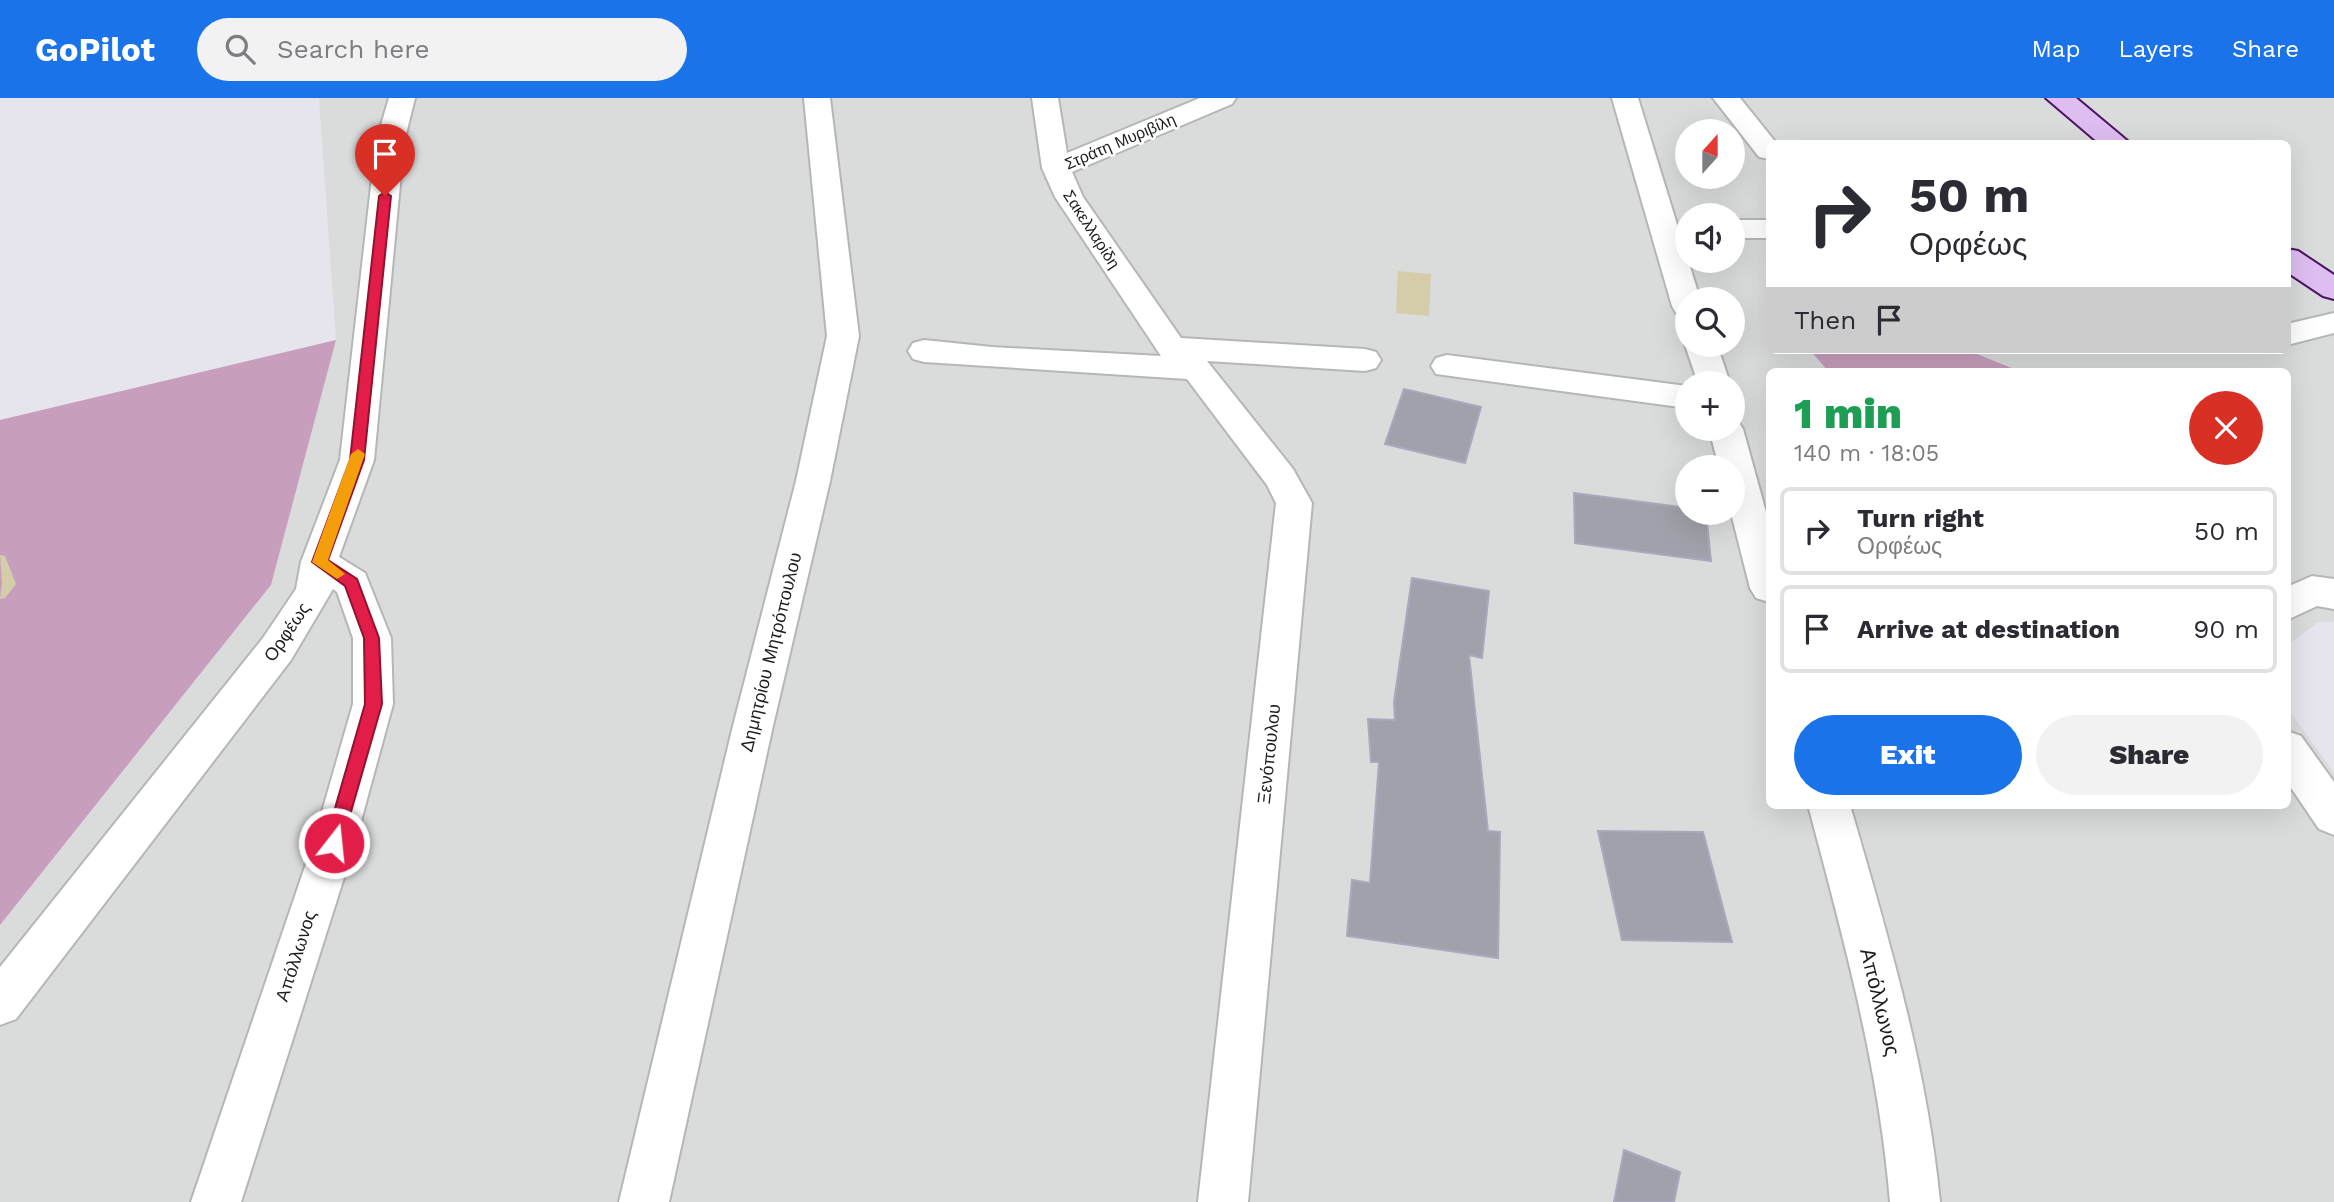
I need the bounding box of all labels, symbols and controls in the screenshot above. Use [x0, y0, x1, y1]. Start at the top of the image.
search box [197, 18, 687, 81]
text: GoPilot [35, 30, 155, 69]
icon: search [221, 30, 259, 68]
text: Search here [277, 34, 429, 64]
text: Map [2032, 35, 2080, 63]
text: Layers [2118, 35, 2194, 63]
text: Share [2232, 35, 2299, 63]
street label: Στράτη Μυριβίλη [1062, 109, 1179, 173]
north arrow [1675, 119, 1745, 189]
map controls [1675, 119, 1745, 525]
pin [355, 124, 415, 196]
icon: arrive [366, 135, 404, 173]
text: 50 m [1909, 166, 2029, 224]
icon: right [1794, 168, 1885, 259]
street label: Σακελλαρίδη [1059, 186, 1124, 272]
button: sound [1675, 203, 1745, 273]
text: Ορφέως [1909, 225, 2028, 263]
button: search [1675, 287, 1745, 357]
icon: arrive [1870, 301, 1908, 339]
text: Then [1794, 305, 1856, 335]
button: + [1675, 371, 1745, 441]
text: 1 min [1794, 389, 1902, 438]
button: close [2189, 391, 2263, 465]
text: 140 m · 18:05 [1794, 440, 1939, 467]
button: − [1675, 455, 1745, 525]
text: Turn right [1857, 503, 1984, 533]
icon: right [1798, 512, 1836, 550]
text: 50 m [2194, 516, 2259, 546]
text: Ορφέως [1857, 533, 1942, 560]
street label: Δημητρίου Μητρόπουλου [736, 550, 805, 754]
street label: Ορφέως [259, 598, 314, 665]
icon: arrive [1798, 610, 1836, 648]
text: Arrive at destination [1857, 614, 2120, 644]
text: 90 m [2193, 614, 2259, 644]
street label: Ξενόπουλου [1253, 703, 1284, 805]
button: Exit [1794, 715, 2022, 795]
button: Share [2036, 715, 2263, 795]
position arrow [297, 806, 371, 880]
street label: Απόλλωνος [271, 907, 320, 1004]
street label: Απόλλωνος [1855, 945, 1906, 1058]

